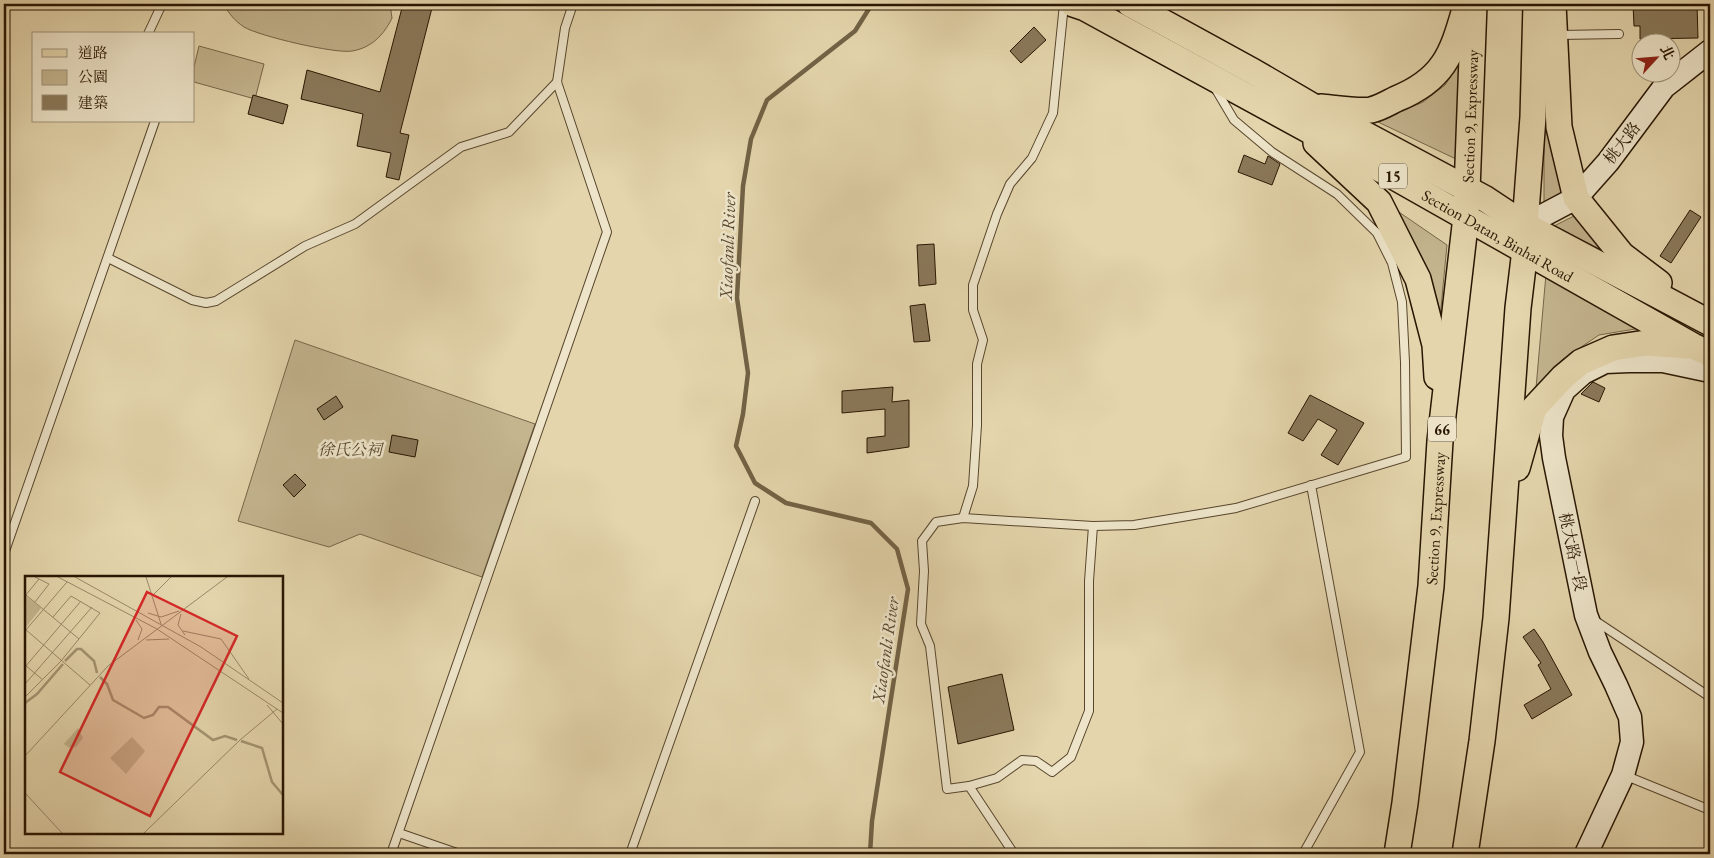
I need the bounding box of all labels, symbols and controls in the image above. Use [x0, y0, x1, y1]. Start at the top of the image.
legend [32, 32, 195, 122]
north arrow [1632, 32, 1682, 82]
text: 北 [1657, 42, 1679, 63]
text: 道路 [78, 43, 108, 62]
street label: Section 9, Expressway [1457, 48, 1483, 183]
text: 公園 [78, 67, 108, 86]
text: 建築 [78, 93, 108, 112]
street label: 桃大路 [1599, 118, 1645, 168]
road number: 15 [1379, 164, 1407, 188]
street label: Section Datan, Binhai Road [1418, 184, 1578, 287]
water label: Xiaofanli River [714, 191, 741, 302]
road number: 66 [1428, 416, 1456, 442]
park label: 徐氏公祠 [318, 439, 385, 460]
street label: Section 9, Expressway [1421, 450, 1450, 586]
street label: 桃大路一段 [1554, 511, 1592, 593]
inset map [25, 576, 282, 833]
water label: Xiaofanli River [866, 594, 905, 707]

